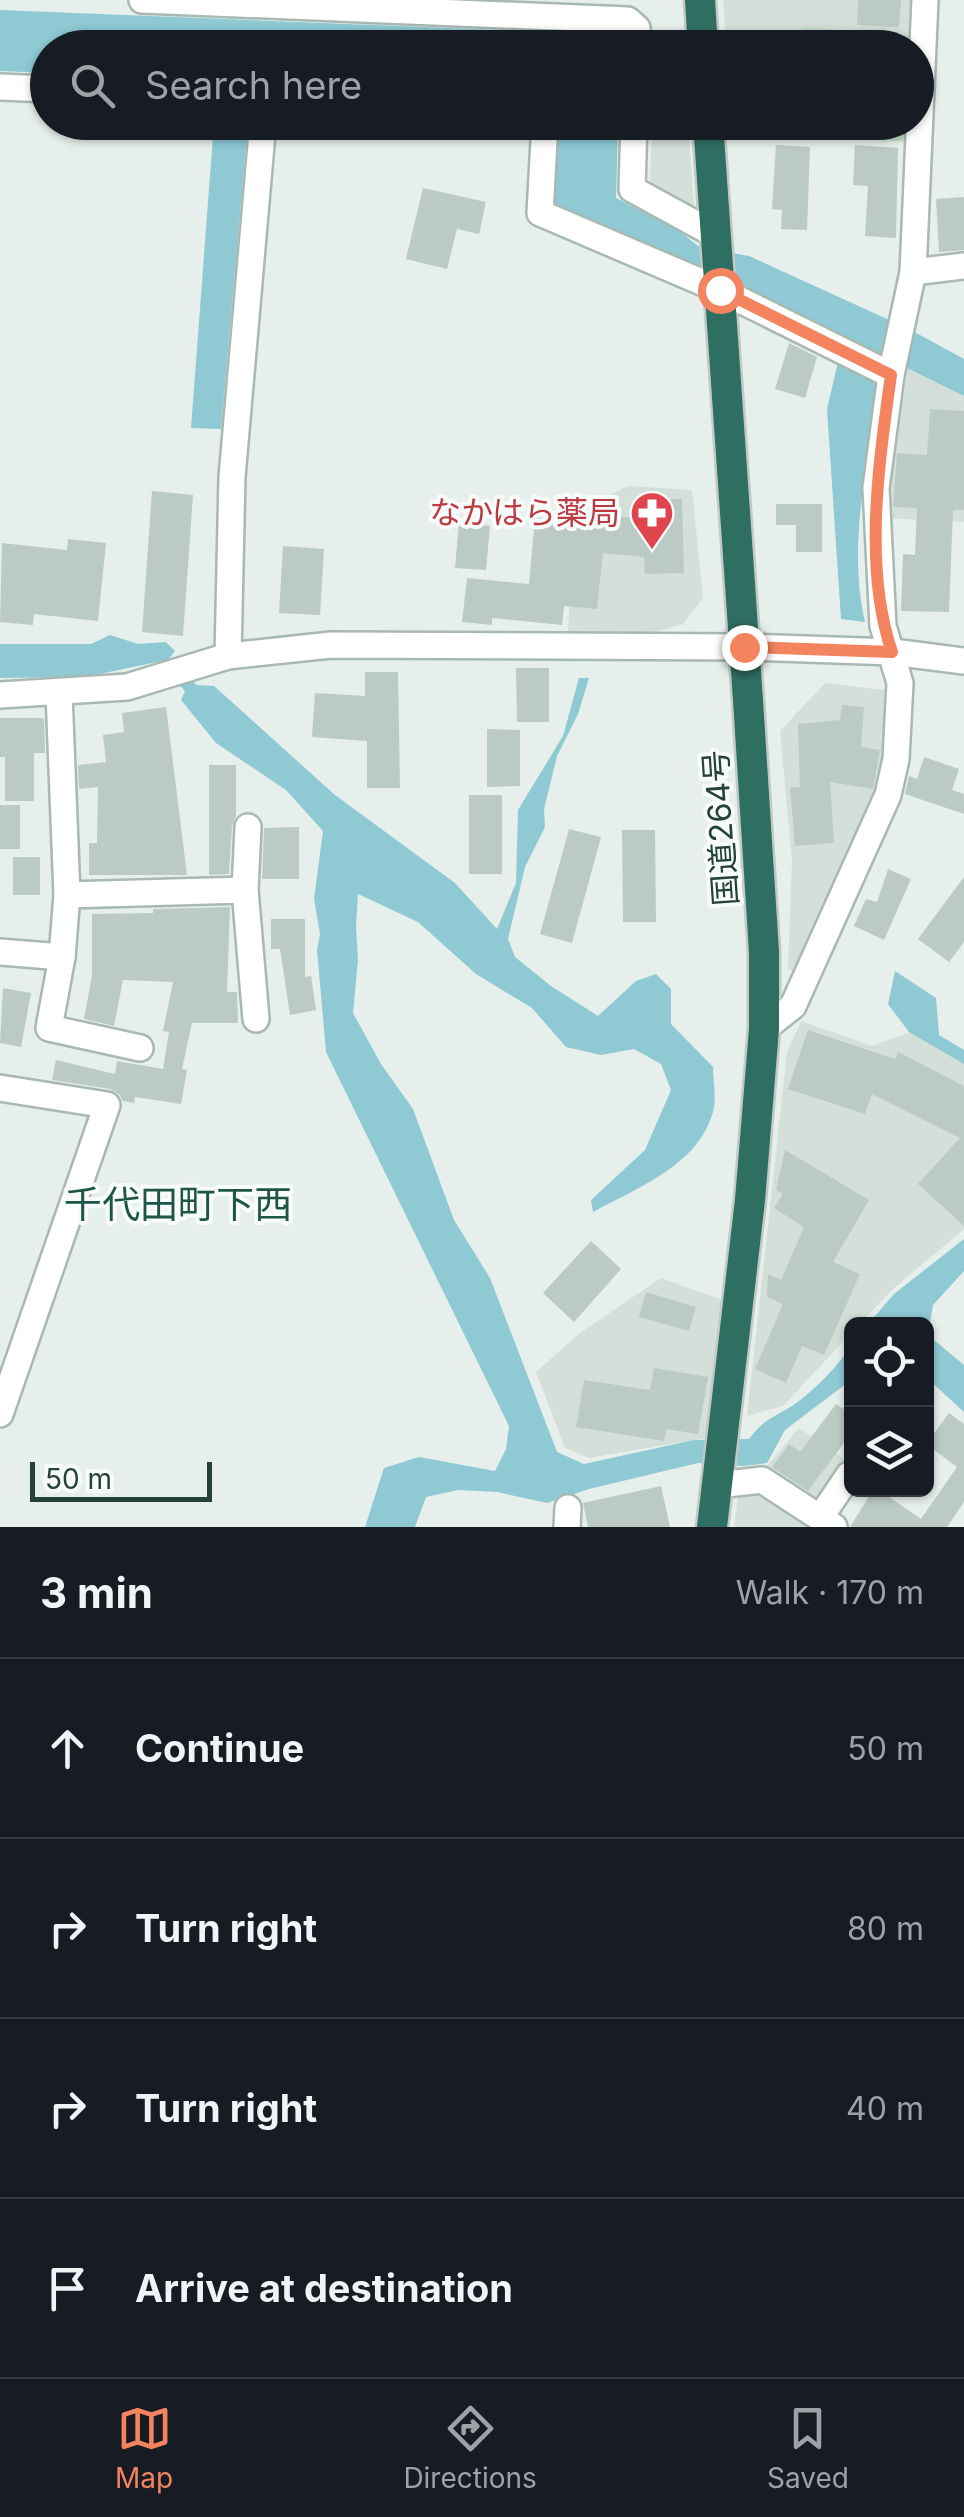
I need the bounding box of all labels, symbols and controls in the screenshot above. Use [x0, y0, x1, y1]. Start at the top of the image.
search box [30, 30, 934, 140]
icon: search [65, 58, 120, 113]
text: Search here [145, 62, 362, 108]
route start [698, 268, 744, 314]
pharmacy icon: なかはら薬局 [629, 490, 675, 551]
place label: なかはら薬局 [429, 493, 620, 532]
route end [722, 625, 768, 671]
street label: 国道264号 [696, 749, 745, 907]
district label: 千代田町下西 [64, 1181, 292, 1227]
map controls [844, 1317, 934, 1497]
button: locate [844, 1317, 934, 1407]
button: layers [844, 1407, 934, 1497]
scale bar [30, 1457, 212, 1502]
text: 50 m [45, 1462, 112, 1496]
text: 3 min [40, 1567, 153, 1618]
text: Walk · 170 m [736, 1573, 924, 1612]
icon: ahead [40, 1721, 95, 1776]
text: Continue [135, 1725, 304, 1771]
text: 50 m [847, 1729, 924, 1768]
icon: right [40, 1901, 95, 1956]
text: Turn right [135, 1905, 317, 1951]
text: 80 m [847, 1909, 924, 1948]
icon: right [40, 2081, 95, 2136]
text: Turn right [135, 2085, 317, 2131]
text: 40 m [846, 2089, 924, 2128]
icon: arrive [40, 2261, 95, 2316]
text: Arrive at destination [135, 2265, 513, 2311]
tab: Map [115, 2401, 173, 2495]
tab: Directions [403, 2401, 537, 2495]
tab: Saved [767, 2401, 849, 2495]

